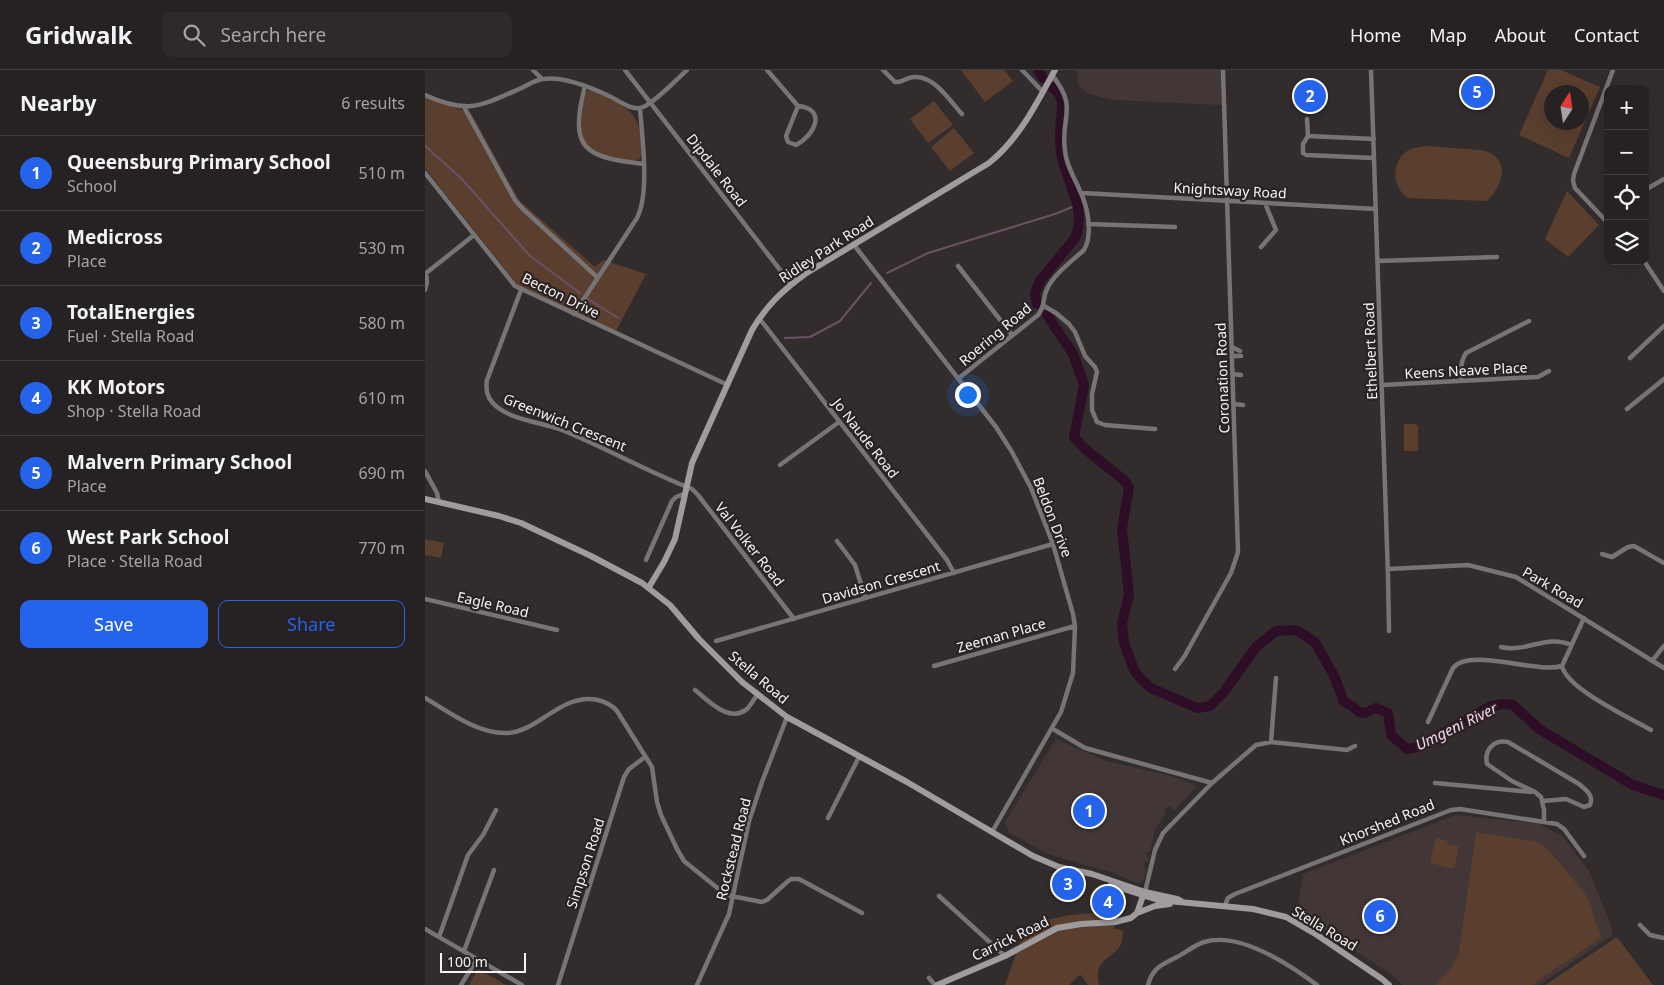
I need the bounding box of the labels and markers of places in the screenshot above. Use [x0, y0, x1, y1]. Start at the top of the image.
pin: 5 [1461, 73, 1493, 111]
pin: 2 [1294, 77, 1326, 115]
pin: 1 [1073, 792, 1105, 830]
pin: 3 [1052, 865, 1084, 903]
pin: 4 [1092, 883, 1124, 921]
pin: 6 [1364, 897, 1396, 935]

